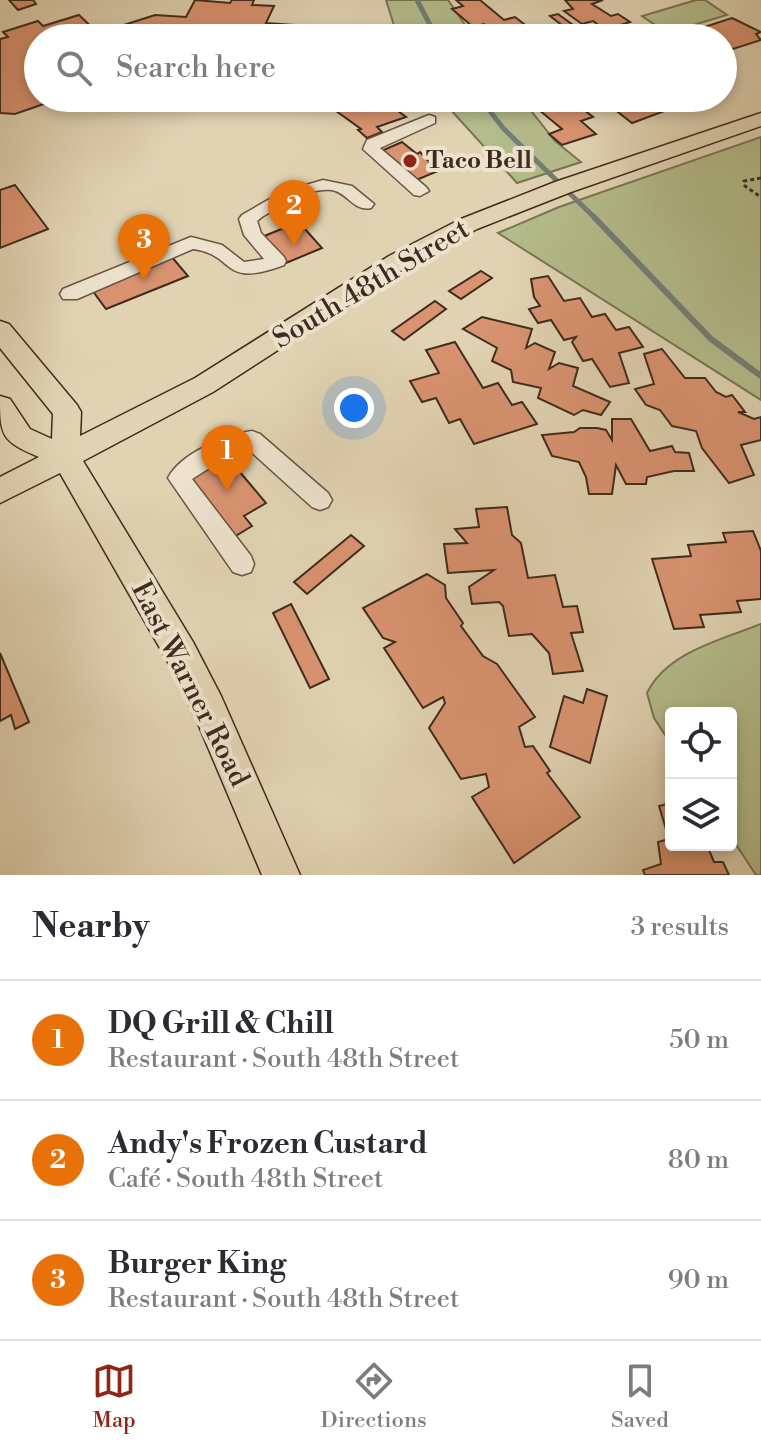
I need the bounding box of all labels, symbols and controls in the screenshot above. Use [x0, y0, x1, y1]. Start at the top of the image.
search box [24, 24, 737, 112]
icon: search [52, 46, 96, 90]
text: Search here [116, 49, 276, 87]
place label: Taco Bell [426, 146, 532, 176]
marker: Taco Bell [401, 152, 419, 170]
pin: 2 [268, 180, 320, 246]
street label: South 48th Street [266, 212, 476, 356]
pin: 3 [118, 214, 170, 280]
your location [334, 388, 374, 428]
pin: 1 [201, 425, 253, 491]
street label: East Warner Road [123, 576, 257, 793]
map controls [665, 707, 737, 851]
button: locate [665, 707, 737, 779]
button: layers [665, 779, 737, 851]
text: Nearby [32, 906, 150, 948]
text: 3 results [631, 911, 729, 943]
text: DQ Grill & Chill [108, 1005, 334, 1043]
text: 1 [52, 1024, 64, 1056]
text: 50 m [669, 1024, 729, 1056]
text: Restaurant · South 48th Street [108, 1043, 459, 1075]
text: Andy's Frozen Custard [108, 1125, 428, 1163]
text: 2 [50, 1144, 66, 1176]
text: 80 m [668, 1144, 729, 1176]
text: Café · South 48th Street [108, 1163, 383, 1195]
text: Burger King [108, 1245, 286, 1283]
text: 3 [50, 1264, 66, 1296]
text: 90 m [668, 1264, 729, 1296]
text: Restaurant · South 48th Street [108, 1283, 459, 1315]
tab: Map [92, 1359, 136, 1434]
tab: Directions [321, 1359, 427, 1434]
tab: Saved [611, 1359, 669, 1434]

